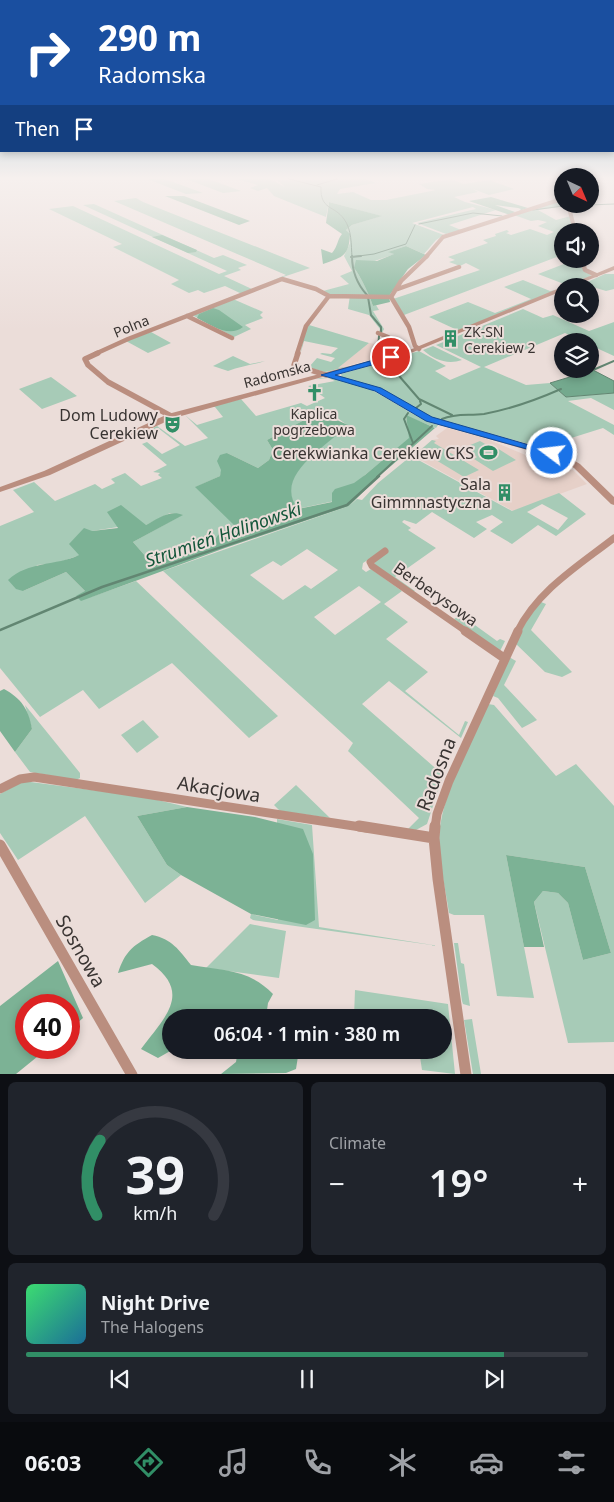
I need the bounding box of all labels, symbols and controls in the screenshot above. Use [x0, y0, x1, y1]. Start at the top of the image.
text: 290 m [98, 14, 201, 61]
icon: right [15, 20, 80, 85]
text: Radomska [98, 59, 206, 89]
icon: arrive [70, 115, 98, 143]
text: Then [15, 116, 60, 142]
north arrow [554, 168, 599, 212]
map controls [554, 168, 599, 378]
button: sound [554, 223, 599, 268]
button: search [554, 278, 599, 323]
street label: Polna [110, 310, 152, 342]
place label: ZK-SN Cerekiew 2 [464, 322, 536, 357]
building icon: ZK-SN Cerekiew 2 [440, 329, 460, 349]
button: layers [554, 333, 599, 378]
pin [370, 336, 412, 378]
icon: arrive [377, 343, 405, 371]
street label: Radomska [241, 356, 313, 392]
church icon: Kaplica pogrzebowa [304, 383, 324, 403]
place label: Dom Ludowy Cerekiew [59, 404, 159, 444]
place label: Kaplica pogrzebowa [273, 404, 355, 439]
theatre icon: Dom Ludowy Cerekiew [162, 414, 182, 434]
position arrow [525, 426, 577, 478]
place label: Cerekwianka Cerekiew CKS [272, 442, 474, 464]
sports icon: Cerekwianka Cerekiew CKS [478, 443, 498, 463]
place label: Sala Gimmnastyczna [371, 473, 491, 513]
building icon: Sala Gimmnastyczna [495, 483, 515, 503]
water label: Strumień Halinowski [142, 496, 305, 572]
street label: Berberysowa [389, 557, 483, 631]
street label: Radosna [410, 733, 462, 815]
street label: Akacjowa [176, 770, 262, 808]
street label: Sosnowa [50, 910, 112, 992]
speed limit sign: 40 [15, 994, 80, 1059]
text: 06:04 · 1 min · 380 m [214, 1021, 400, 1047]
text: Climate [329, 1132, 386, 1154]
text: 39 [126, 1138, 185, 1209]
text: 19° [429, 1156, 488, 1208]
text: − [329, 1164, 345, 1202]
text: + [572, 1164, 588, 1202]
text: km/h [134, 1201, 177, 1225]
text: Night Drive [101, 1290, 210, 1316]
text: The Halogens [101, 1316, 204, 1338]
icon: previous [106, 1365, 134, 1393]
icon: pause [293, 1365, 321, 1393]
icon: next [480, 1365, 508, 1393]
icon: directions [131, 1445, 166, 1480]
icon: music [216, 1445, 251, 1480]
icon: phone [300, 1445, 335, 1480]
icon: climate [385, 1445, 420, 1480]
icon: car [469, 1445, 504, 1480]
icon: filters [554, 1445, 589, 1480]
text: 06:03 [25, 1447, 81, 1477]

